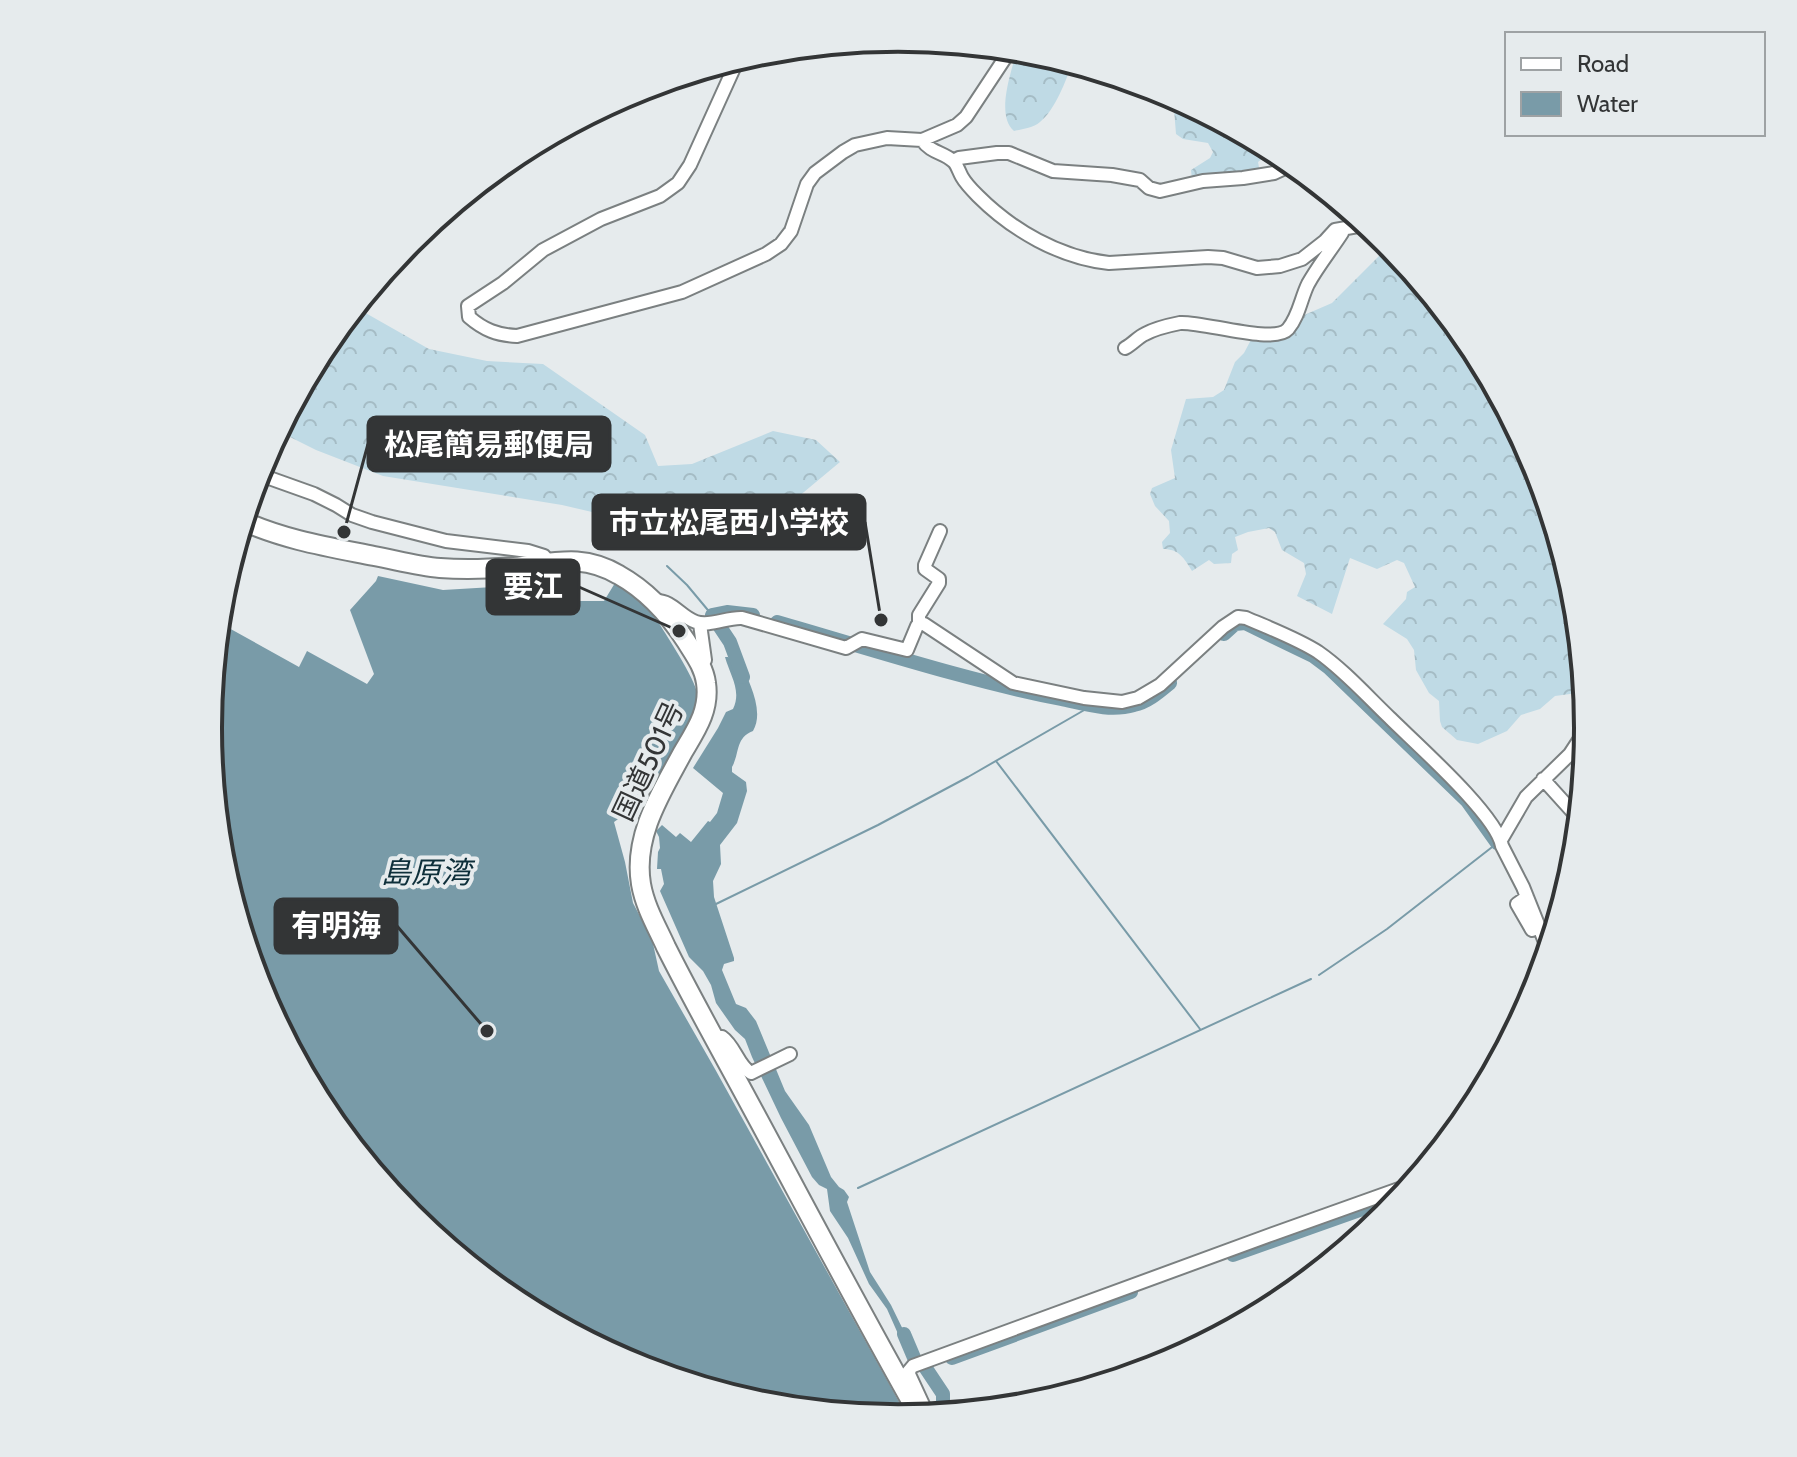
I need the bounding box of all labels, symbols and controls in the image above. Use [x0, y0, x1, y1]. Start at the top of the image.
legend [1505, 32, 1765, 136]
text: Road [1577, 49, 1629, 78]
text: Water [1577, 89, 1638, 118]
callout: 松尾簡易郵便局 [368, 417, 610, 471]
text: 松尾簡易郵便局 [384, 426, 594, 463]
callout: 市立松尾西小学校 [593, 495, 865, 549]
text: 市立松尾西小学校 [609, 504, 849, 541]
callout: 要江 [487, 560, 579, 614]
text: 要江 [503, 568, 563, 605]
street label: 国道501号 [606, 696, 690, 826]
water label: 島原湾 [381, 854, 476, 891]
callout: 有明海 [275, 899, 397, 953]
text: 有明海 [291, 907, 381, 944]

